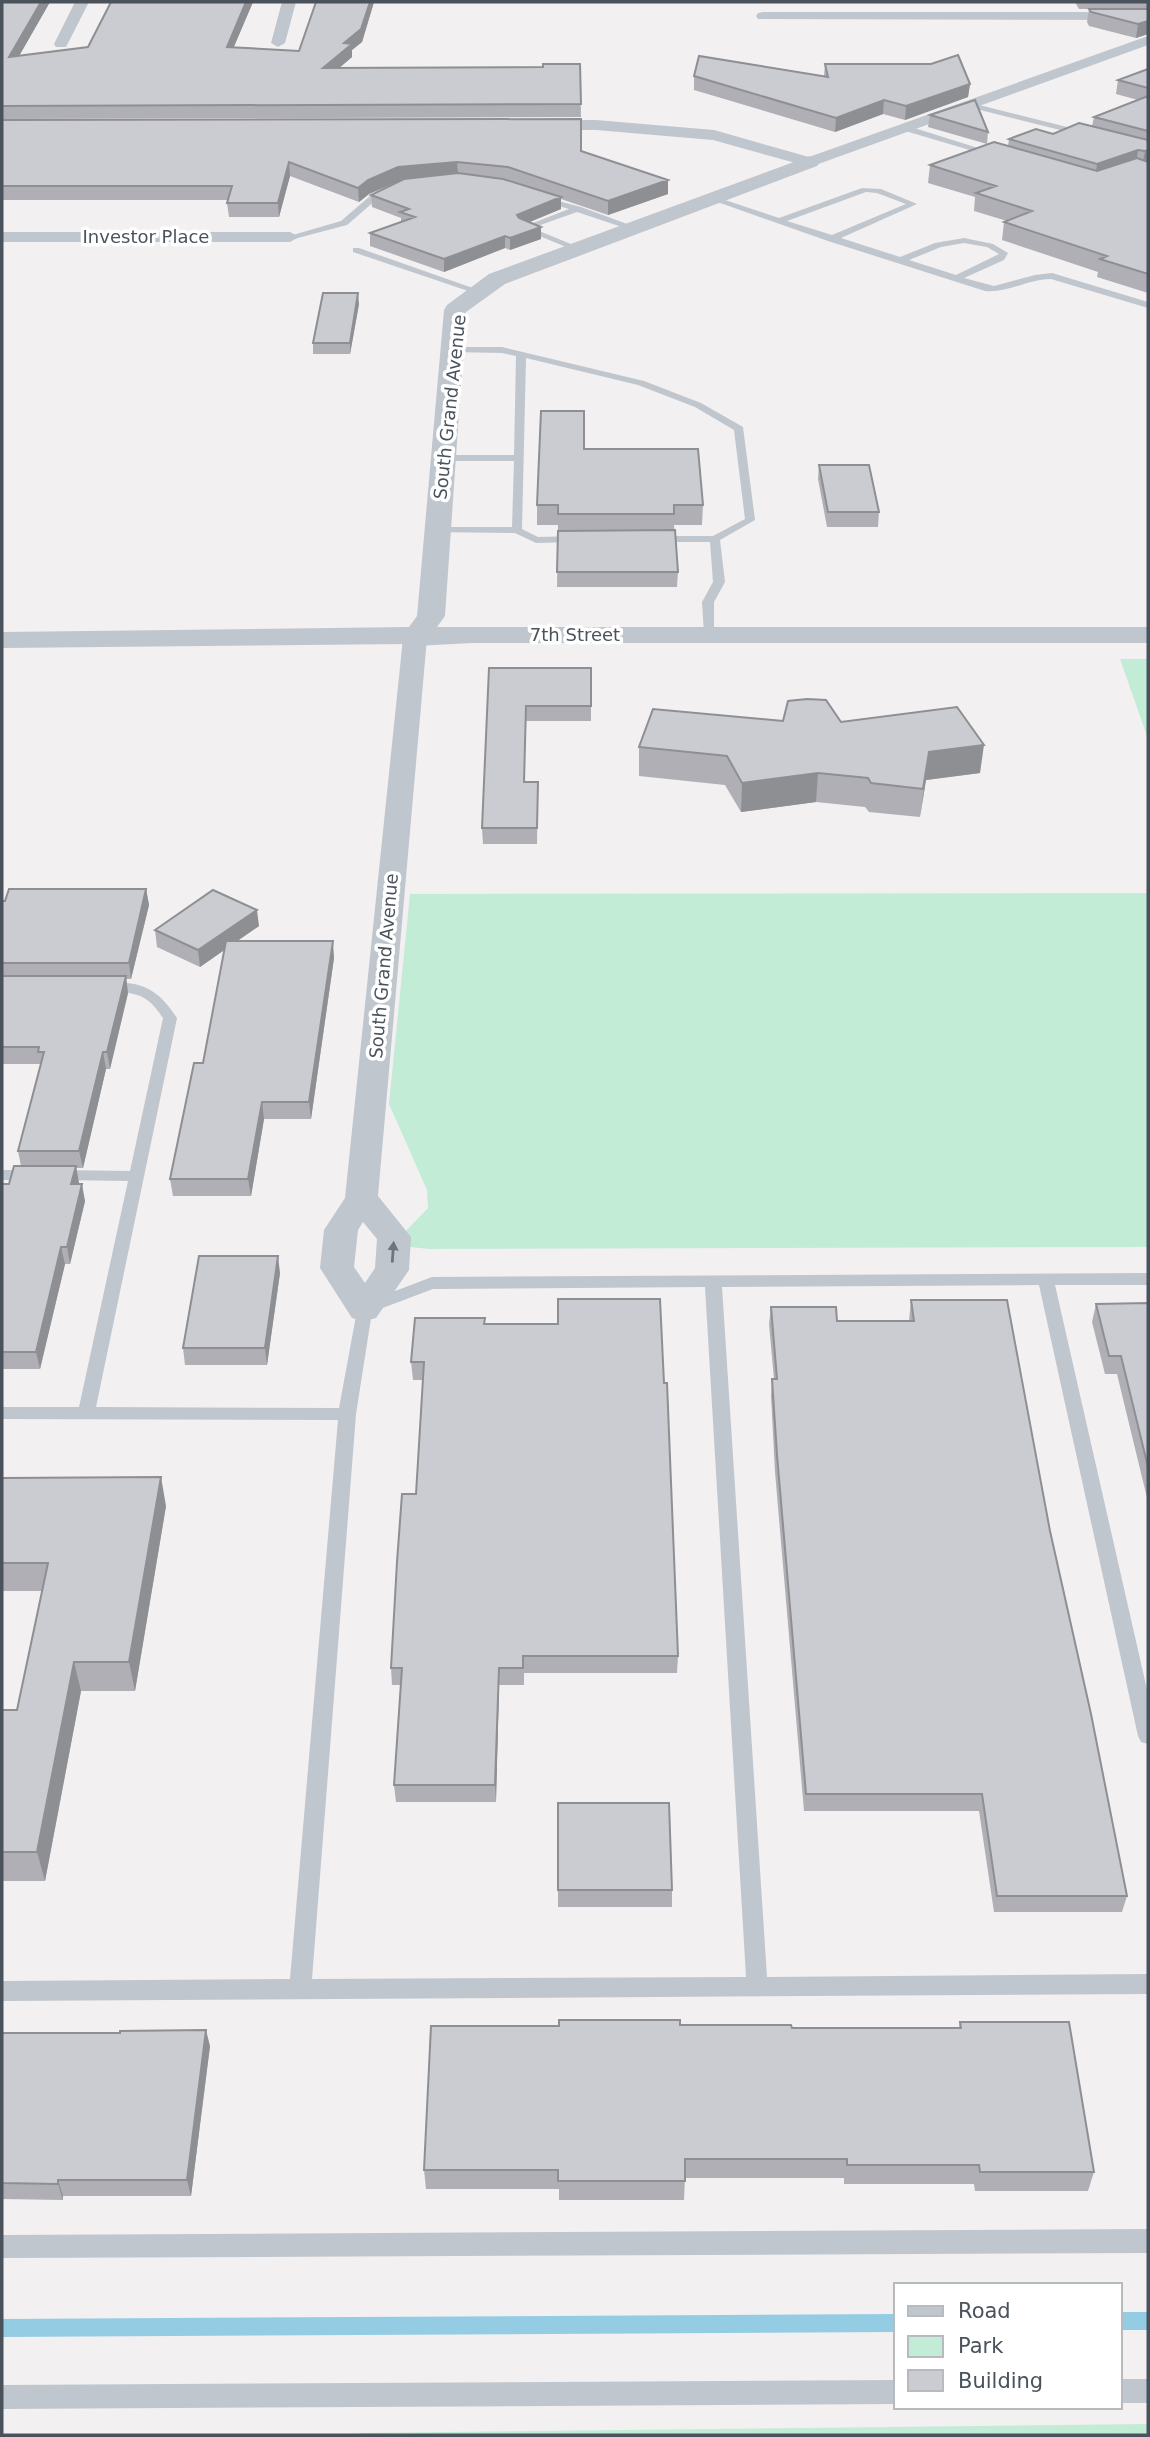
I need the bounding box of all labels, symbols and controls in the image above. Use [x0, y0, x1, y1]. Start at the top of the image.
street label: Investor Place [83, 226, 209, 247]
street label: South Grand Avenue [429, 313, 470, 500]
street label: 7th Street [530, 624, 620, 645]
street label: South Grand Avenue [365, 872, 402, 1059]
one-way arrow [388, 1241, 399, 1263]
legend [894, 2283, 1122, 2409]
text: Road [958, 2299, 1011, 2323]
text: Park [958, 2334, 1004, 2358]
text: Building [958, 2369, 1043, 2393]

